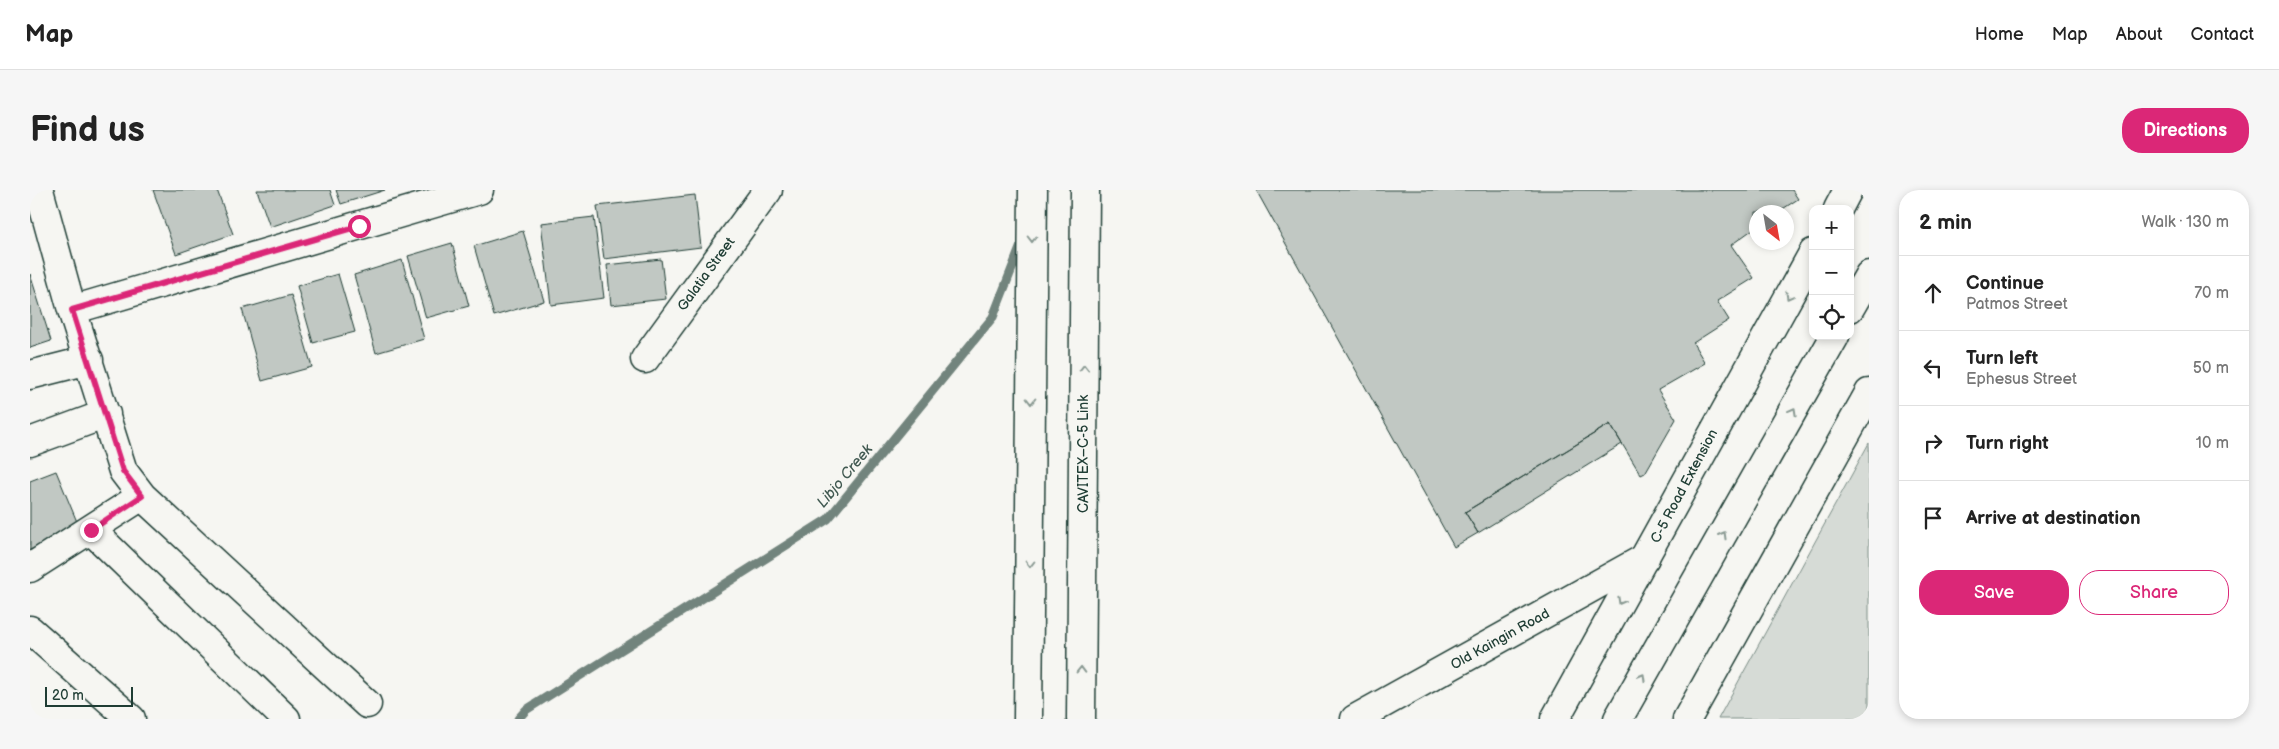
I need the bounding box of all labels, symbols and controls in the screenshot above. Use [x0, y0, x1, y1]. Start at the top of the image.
text: Map [25, 20, 73, 49]
text: Home [1975, 24, 2024, 45]
text: Map [2052, 24, 2088, 45]
text: About [2116, 24, 2163, 45]
text: Contact [2191, 24, 2254, 45]
button: Directions [2122, 108, 2249, 153]
text: Find us [30, 109, 145, 152]
north arrow [1749, 205, 1794, 250]
map controls [1809, 205, 1854, 340]
button: + [1809, 205, 1854, 250]
text: 2 min [1919, 210, 1972, 235]
text: Walk · 130 m [2141, 213, 2229, 232]
route start [348, 215, 371, 238]
street label: Galatia Street [674, 233, 739, 314]
one-way arrow [1027, 235, 1037, 243]
button: − [1809, 250, 1854, 295]
text: Continue [1966, 272, 2044, 295]
icon: ahead [1919, 279, 1947, 307]
text: 70 m [2194, 284, 2229, 303]
one-way arrow [1785, 290, 1795, 299]
button: locate [1809, 295, 1854, 340]
text: Patmos Street [1966, 295, 2068, 314]
text: Turn left [1966, 347, 2038, 370]
icon: left [1919, 354, 1947, 382]
text: 50 m [2193, 359, 2229, 378]
one-way arrow [1078, 364, 1089, 372]
text: Ephesus Street [1966, 370, 2077, 389]
street label: CAVITEX–C-5 Link [1075, 395, 1092, 513]
one-way arrow [1026, 398, 1036, 405]
one-way arrow [1787, 407, 1797, 416]
street label: C-5 Road Extension [1647, 426, 1721, 546]
icon: right [1919, 429, 1947, 457]
text: Turn right [1966, 432, 2049, 455]
text: 10 m [2196, 434, 2229, 453]
water label: Libjo Creek [813, 440, 878, 512]
icon: arrive [1919, 504, 1947, 532]
text: Arrive at destination [1966, 507, 2141, 530]
route end [80, 519, 103, 542]
one-way arrow [1716, 532, 1726, 541]
one-way arrow [1025, 560, 1035, 568]
button: Save [1919, 570, 2069, 615]
button: Share [2079, 570, 2229, 615]
one-way arrow [1618, 595, 1628, 604]
street label: Old Kaingin Road [1448, 605, 1552, 673]
one-way arrow [1076, 666, 1086, 674]
one-way arrow [1636, 673, 1646, 682]
scale bar [45, 684, 132, 707]
text: 20 m [52, 687, 84, 704]

